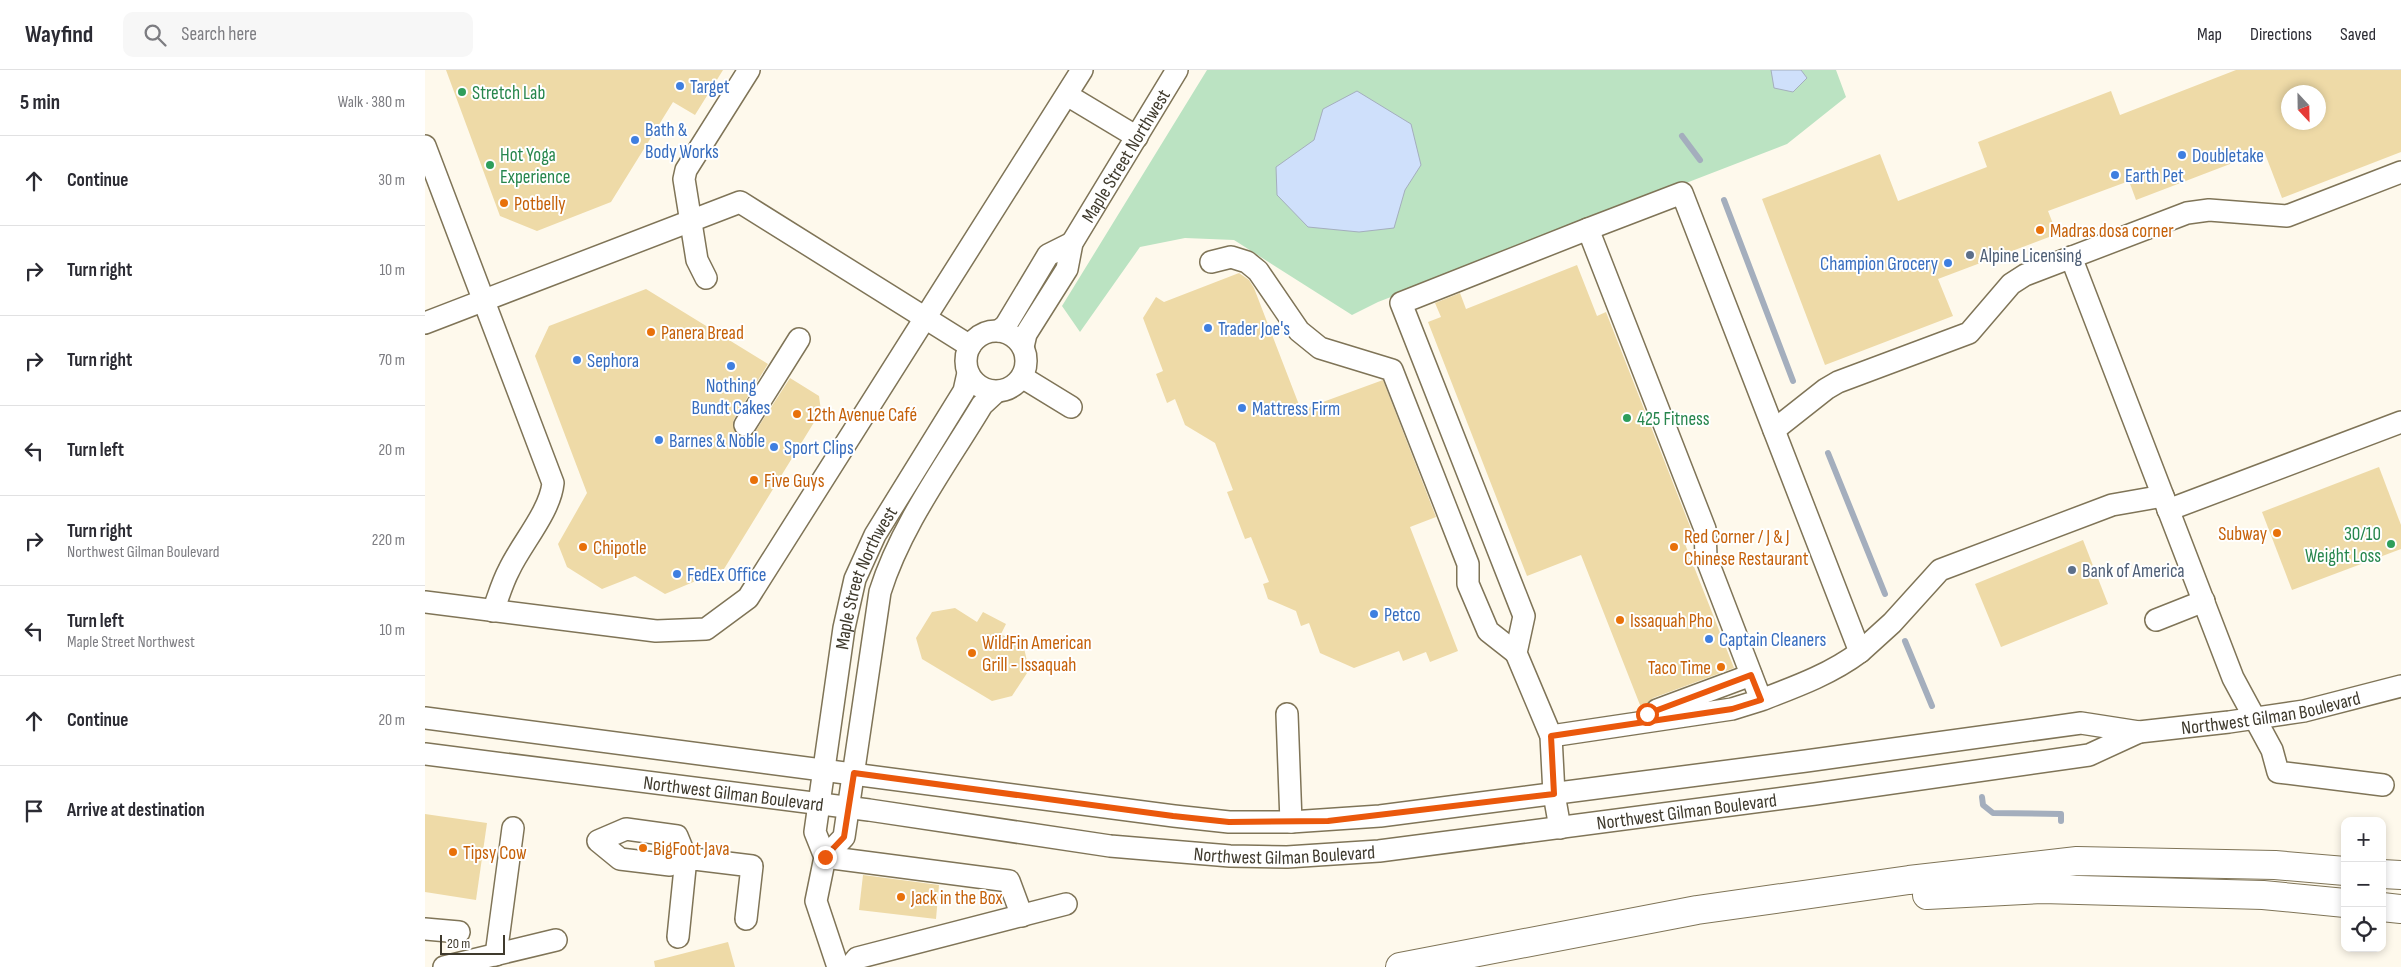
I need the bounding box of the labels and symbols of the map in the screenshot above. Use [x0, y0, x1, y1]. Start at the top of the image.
place label: Target [690, 76, 730, 99]
marker: Target [674, 80, 686, 92]
place label: Stretch Lab [472, 82, 545, 105]
street label: Maple Street Northwest [1077, 85, 1176, 227]
north arrow [2281, 85, 2326, 130]
marker: Stretch Lab [456, 86, 468, 98]
place label: Bath & Body Works [645, 119, 719, 164]
marker: Bath & Body Works [629, 134, 641, 146]
place label: Hot Yoga Experience [500, 144, 570, 189]
place label: Doubletake [2192, 145, 2264, 168]
marker: Doubletake [2176, 149, 2188, 161]
marker: Hot Yoga Experience [484, 159, 496, 171]
place label: Earth Pet [2125, 165, 2184, 188]
marker: Earth Pet [2109, 169, 2121, 181]
place label: Potbelly [514, 193, 566, 216]
marker: Potbelly [498, 197, 510, 209]
place label: Madras dosa corner [2050, 220, 2174, 243]
marker: Madras dosa corner [2034, 224, 2046, 236]
place label: Alpine Licensing [1979, 245, 2082, 268]
marker: Alpine Licensing [1964, 249, 1976, 261]
place label: Champion Grocery [1820, 253, 1939, 276]
marker: Champion Grocery [1942, 257, 1954, 269]
place label: Trader Joe's [1218, 318, 1290, 341]
place label: Panera Bread [661, 322, 744, 345]
marker: Trader Joe's [1202, 322, 1214, 334]
marker: Panera Bread [645, 326, 657, 338]
place label: Sephora [587, 350, 639, 373]
marker: Sephora [571, 354, 583, 366]
marker: Nothing Bundt Cakes [725, 360, 737, 372]
place label: Nothing Bundt Cakes [692, 375, 771, 420]
place label: Mattress Firm [1252, 398, 1340, 421]
marker: Mattress Firm [1236, 402, 1248, 414]
place label: 12th Avenue Café [807, 404, 917, 427]
marker: 12th Avenue Café [791, 408, 803, 420]
place label: 425 Fitness [1637, 408, 1710, 431]
marker: 425 Fitness [1621, 412, 1633, 424]
place label: Barnes & Noble [669, 430, 765, 453]
marker: Barnes & Noble [653, 434, 665, 446]
place label: Sport Clips [784, 437, 854, 460]
marker: Sport Clips [768, 441, 780, 453]
place label: Five Guys [764, 470, 825, 493]
marker: Five Guys [748, 474, 760, 486]
street label: Maple Street Northwest [831, 502, 903, 651]
place label: Subway [2218, 523, 2268, 546]
place label: 30/10 Weight Loss [2305, 523, 2381, 568]
place label: Red Corner / J & J Chinese Restaurant [1684, 526, 1809, 571]
marker: Subway [2271, 527, 2283, 539]
place label: Chipotle [593, 537, 647, 560]
marker: 30/10 Weight Loss [2385, 538, 2397, 550]
marker: Chipotle [577, 541, 589, 553]
marker: Red Corner / J & J Chinese Restaurant [1668, 541, 1680, 553]
place label: Bank of America [2082, 560, 2185, 583]
place label: FedEx Office [687, 564, 766, 587]
marker: Bank of America [2066, 564, 2078, 576]
marker: FedEx Office [671, 568, 683, 580]
place label: Petco [1384, 604, 1421, 627]
marker: Petco [1368, 608, 1380, 620]
place label: Issaquah Pho [1630, 610, 1713, 633]
marker: Issaquah Pho [1614, 614, 1626, 626]
place label: Captain Cleaners [1719, 629, 1826, 652]
place label: WildFin American Grill - Issaquah [982, 632, 1092, 677]
marker: Captain Cleaners [1703, 633, 1715, 645]
marker: WildFin American Grill - Issaquah [966, 647, 978, 659]
place label: Taco Time [1648, 657, 1711, 680]
marker: Taco Time [1715, 661, 1727, 673]
street label: Northwest Gilman Boulevard [2180, 687, 2363, 740]
route start [1636, 703, 1659, 726]
street label: Northwest Gilman Boulevard [642, 772, 825, 817]
street label: Northwest Gilman Boulevard [1595, 789, 1778, 835]
place label: BigFoot Java [653, 838, 730, 861]
street label: Northwest Gilman Boulevard [1193, 841, 1376, 870]
place label: Tipsy Cow [463, 842, 527, 865]
marker: BigFoot Java [637, 842, 649, 854]
marker: Tipsy Cow [447, 846, 459, 858]
route end [814, 846, 837, 869]
place label: Jack in the Box [910, 887, 1003, 910]
marker: Jack in the Box [895, 891, 907, 903]
scale bar [440, 932, 505, 955]

